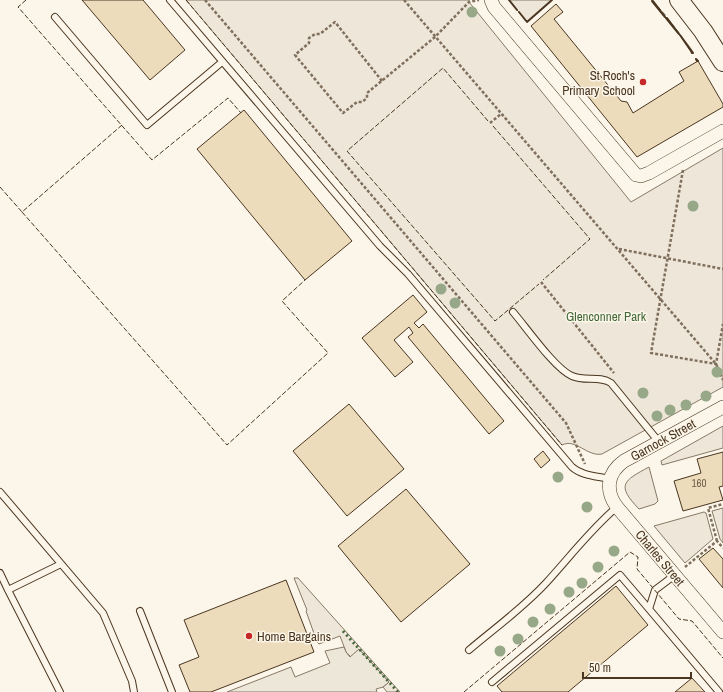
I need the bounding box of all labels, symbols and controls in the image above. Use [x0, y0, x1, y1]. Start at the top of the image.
place label: St Roch's Primary School [562, 67, 635, 99]
marker: St Roch's Primary School [638, 77, 648, 87]
park label: Glenconner Park [566, 308, 647, 325]
street label: Garnock Street [628, 415, 699, 465]
house number: 160 [691, 476, 707, 490]
street label: Charles Street [632, 526, 688, 590]
place label: Home Bargains [257, 628, 331, 645]
marker: Home Bargains [244, 631, 254, 641]
scale bar [583, 654, 691, 680]
text: 50 m [589, 660, 611, 676]

